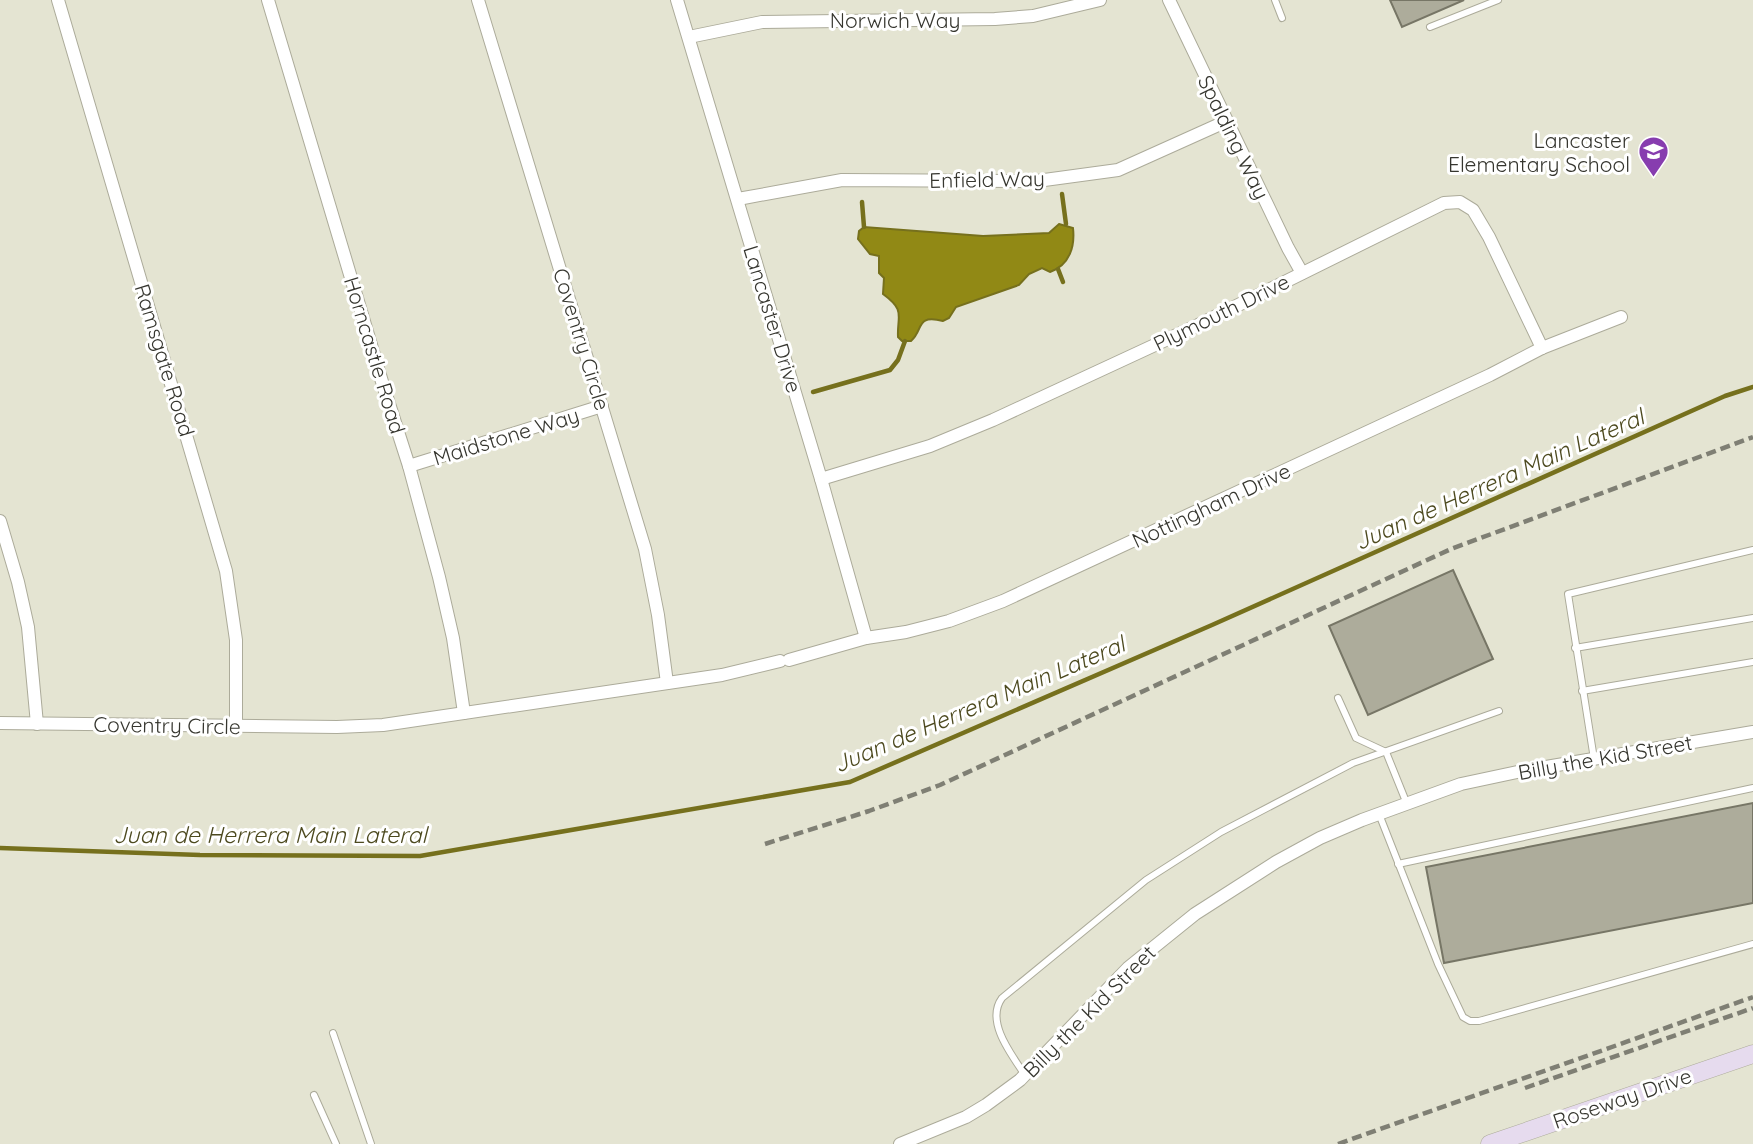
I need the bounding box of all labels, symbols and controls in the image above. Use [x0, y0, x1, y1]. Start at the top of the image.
street label: Norwich Way [830, 7, 960, 33]
street label: Spalding Way [1193, 71, 1275, 203]
place label: Lancaster Elementary School [1448, 127, 1630, 177]
school or university icon: Lancaster Elementary School [1636, 135, 1670, 179]
street label: Enfield Way [929, 165, 1045, 193]
street label: Lancaster Drive [738, 242, 808, 396]
street label: Coventry Circle [548, 265, 616, 413]
street label: Plymouth Drive [1149, 268, 1293, 356]
street label: Horncastle Road [339, 273, 411, 437]
street label: Ramsgate Road [129, 280, 201, 440]
street label: Maidstone Way [430, 401, 582, 471]
water label: Juan de Herrera Main Lateral [1350, 401, 1651, 556]
street label: Nottingham Drive [1128, 457, 1294, 553]
water label: Juan de Herrera Main Lateral [829, 628, 1132, 779]
street label: Coventry Circle [93, 711, 241, 739]
street label: Billy the Kid Street [1516, 729, 1694, 785]
water label: Juan de Herrera Main Lateral [113, 820, 430, 849]
street label: Billy the Kid Street [1017, 939, 1161, 1083]
street label: Roseway Drive [1549, 1062, 1695, 1134]

